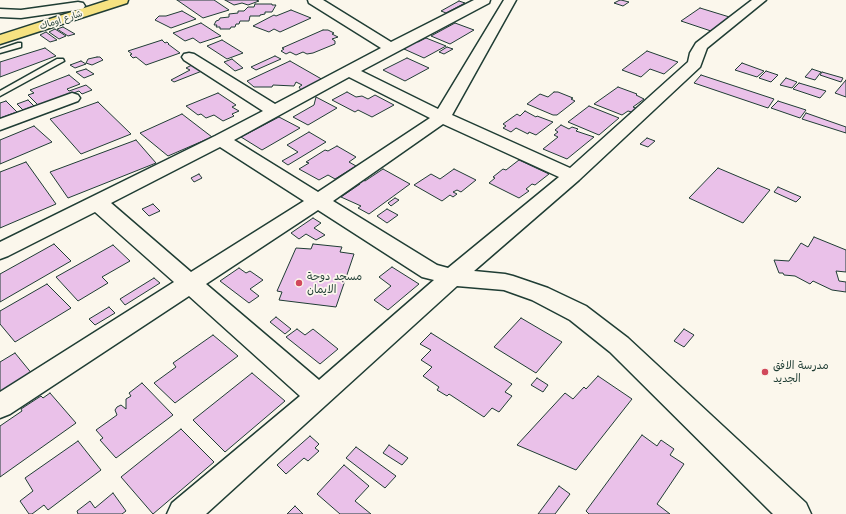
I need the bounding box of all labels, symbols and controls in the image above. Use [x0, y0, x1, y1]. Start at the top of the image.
street label: شارع اوماك [38, 8, 84, 32]
place label: مسجد دوحة الايمان [307, 270, 362, 296]
marker: مسجد دوحة الايمان [294, 278, 304, 288]
place label: مدرسة الافق الجديد [773, 359, 829, 385]
marker: مدرسة الافق الجديد [760, 367, 770, 377]

